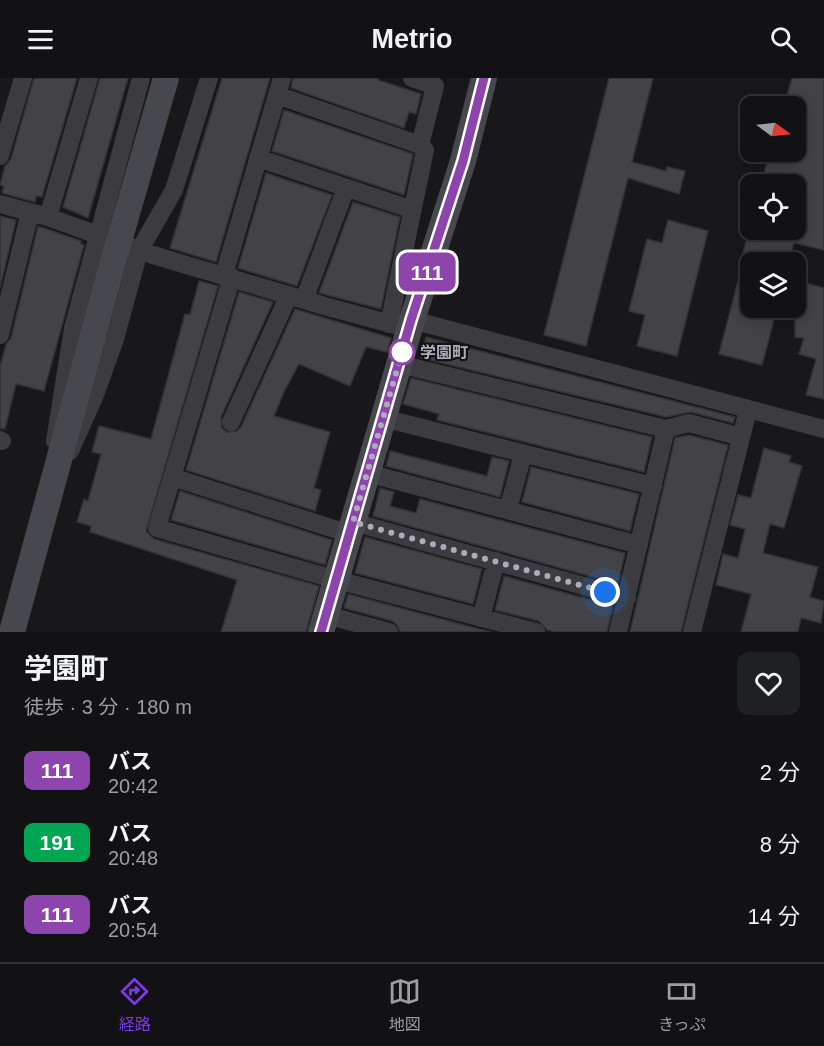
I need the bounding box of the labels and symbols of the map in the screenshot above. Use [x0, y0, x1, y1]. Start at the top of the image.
north arrow [740, 96, 806, 162]
line badge: 111 [392, 252, 462, 292]
marker: 学園町 [389, 339, 415, 365]
place label: 学園町 [420, 344, 468, 361]
your location [590, 577, 620, 607]

